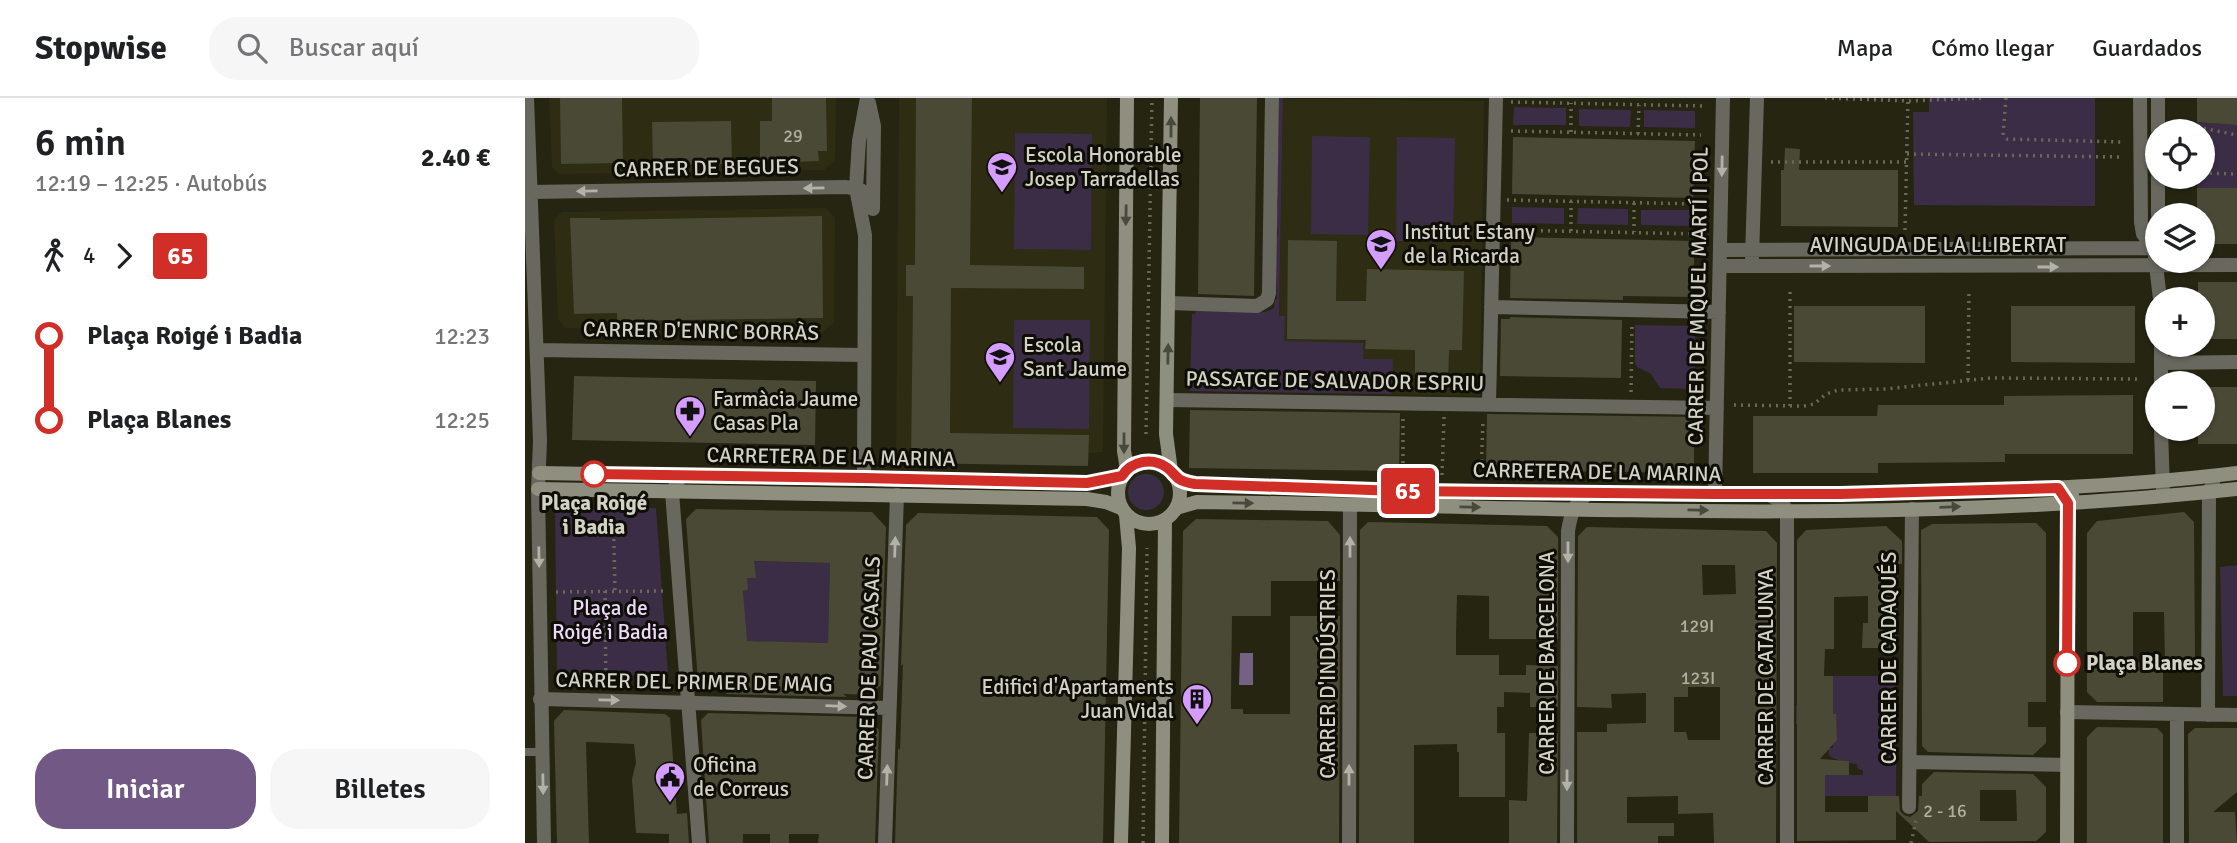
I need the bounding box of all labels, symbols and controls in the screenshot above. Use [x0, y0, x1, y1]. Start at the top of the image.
search box [209, 17, 699, 80]
text: Stopwise [35, 28, 167, 69]
icon: search [233, 29, 271, 67]
text: Buscar aquí [289, 32, 419, 64]
text: Mapa [1837, 33, 1893, 63]
text: Cómo llegar [1931, 33, 2054, 63]
text: Guardados [2092, 33, 2202, 63]
one-way arrow [1165, 116, 1177, 138]
text: 6 min [35, 119, 126, 166]
map controls [2145, 119, 2215, 441]
button: locate [2145, 119, 2215, 189]
house number: 29 [783, 125, 803, 147]
text: 2.40 € [421, 142, 490, 174]
place label: Escola Honorable Josep Tarradellas [1025, 142, 1181, 192]
street label: CARRER DE MIQUEL MARTÍ I POL [1682, 146, 1714, 446]
school or university icon: Escola Honorable Josep Tarradellas [985, 150, 1019, 194]
street label: CARRER DE BEGUES [613, 153, 799, 183]
one-way arrow [1716, 155, 1727, 177]
text: 12:19 – 12:25 · Autobús [35, 169, 267, 198]
one-way arrow [803, 182, 825, 193]
one-way arrow [575, 185, 597, 196]
button: layers [2145, 203, 2215, 273]
one-way arrow [1120, 204, 1132, 226]
place label: Institut Estany de la Ricarda [1404, 219, 1535, 269]
school or university icon: Institut Estany de la Ricarda [1364, 227, 1398, 271]
street label: AVINGUDA DE LA LLIBERTAT [1810, 232, 2067, 258]
icon: walk [35, 237, 73, 275]
icon: forward [105, 237, 143, 275]
text: 4 [83, 241, 95, 270]
text: 65 [167, 241, 193, 271]
one-way arrow [1809, 260, 1831, 272]
one-way arrow [2037, 261, 2059, 273]
button: + [2145, 287, 2215, 357]
street label: CARRER D'ENRIC BORRÀS [583, 316, 819, 346]
text: Plaça Roigé i Badia [87, 320, 302, 352]
text: 12:23 [434, 322, 490, 351]
place label: Escola Sant Jaume [1023, 332, 1127, 382]
school or university icon: Escola Sant Jaume [983, 340, 1017, 384]
one-way arrow [1162, 343, 1173, 365]
street label: PASSATGE DE SALVADOR ESPRIU [1185, 365, 1485, 397]
button: − [2145, 371, 2215, 441]
place label: Farmàcia Jaume Casas Pla [713, 386, 858, 436]
pharmacy icon: Farmàcia Jaume Casas Pla [673, 394, 707, 438]
text: Plaça Blanes [87, 404, 231, 436]
text: 12:25 [434, 406, 490, 435]
one-way arrow [1118, 432, 1130, 454]
street label: CARRETERA DE LA MARINA [706, 442, 956, 472]
street label: CARRETERA DE LA MARINA [1472, 457, 1722, 487]
marker: Plaça Roigé i Badia [581, 461, 607, 487]
line badge: 65 [1377, 468, 1439, 514]
text: 65 [1395, 476, 1421, 506]
place label: Plaça Roigé i Badia [541, 490, 647, 540]
one-way arrow [1232, 497, 1254, 509]
one-way arrow [1459, 501, 1481, 513]
one-way arrow [1939, 502, 1961, 513]
one-way arrow [1687, 504, 1709, 516]
one-way arrow [889, 536, 900, 558]
one-way arrow [1344, 536, 1356, 558]
one-way arrow [1562, 542, 1574, 564]
one-way arrow [533, 546, 545, 568]
street label: CARRER DE BARCELONA [1534, 551, 1560, 775]
street label: CARRER DE CADAQUÉS [1876, 552, 1902, 764]
street label: CARRER DE PAU CASALS [852, 556, 886, 780]
street label: CARRER DE CATALUNYA [1753, 568, 1779, 786]
street label: CARRER D'INDÚSTRIES [1315, 569, 1341, 779]
park label: Plaça de Roigé i Badia [552, 595, 668, 645]
house number: 129I [1680, 615, 1714, 637]
marker: Plaça Blanes [2054, 650, 2080, 676]
place label: Plaça Blanes [2086, 650, 2203, 676]
street label: CARRER DEL PRIMER DE MAIG [555, 667, 833, 697]
house number: 123I [1681, 667, 1715, 689]
place label: Edifici d'Apartaments Juan Vidal [982, 674, 1174, 724]
building icon: Edifici d'Apartaments Juan Vidal [1180, 682, 1214, 726]
one-way arrow [598, 694, 620, 706]
one-way arrow [825, 701, 847, 712]
button: Iniciar [35, 749, 256, 829]
button: Billetes [270, 749, 490, 829]
place label: Oficina de Correus [693, 752, 789, 802]
public building icon: Oficina de Correus [653, 760, 687, 804]
one-way arrow [881, 764, 892, 786]
one-way arrow [1343, 764, 1355, 786]
one-way arrow [1561, 769, 1573, 791]
one-way arrow [537, 774, 549, 796]
house number: 2 - 16 [1923, 800, 1967, 822]

